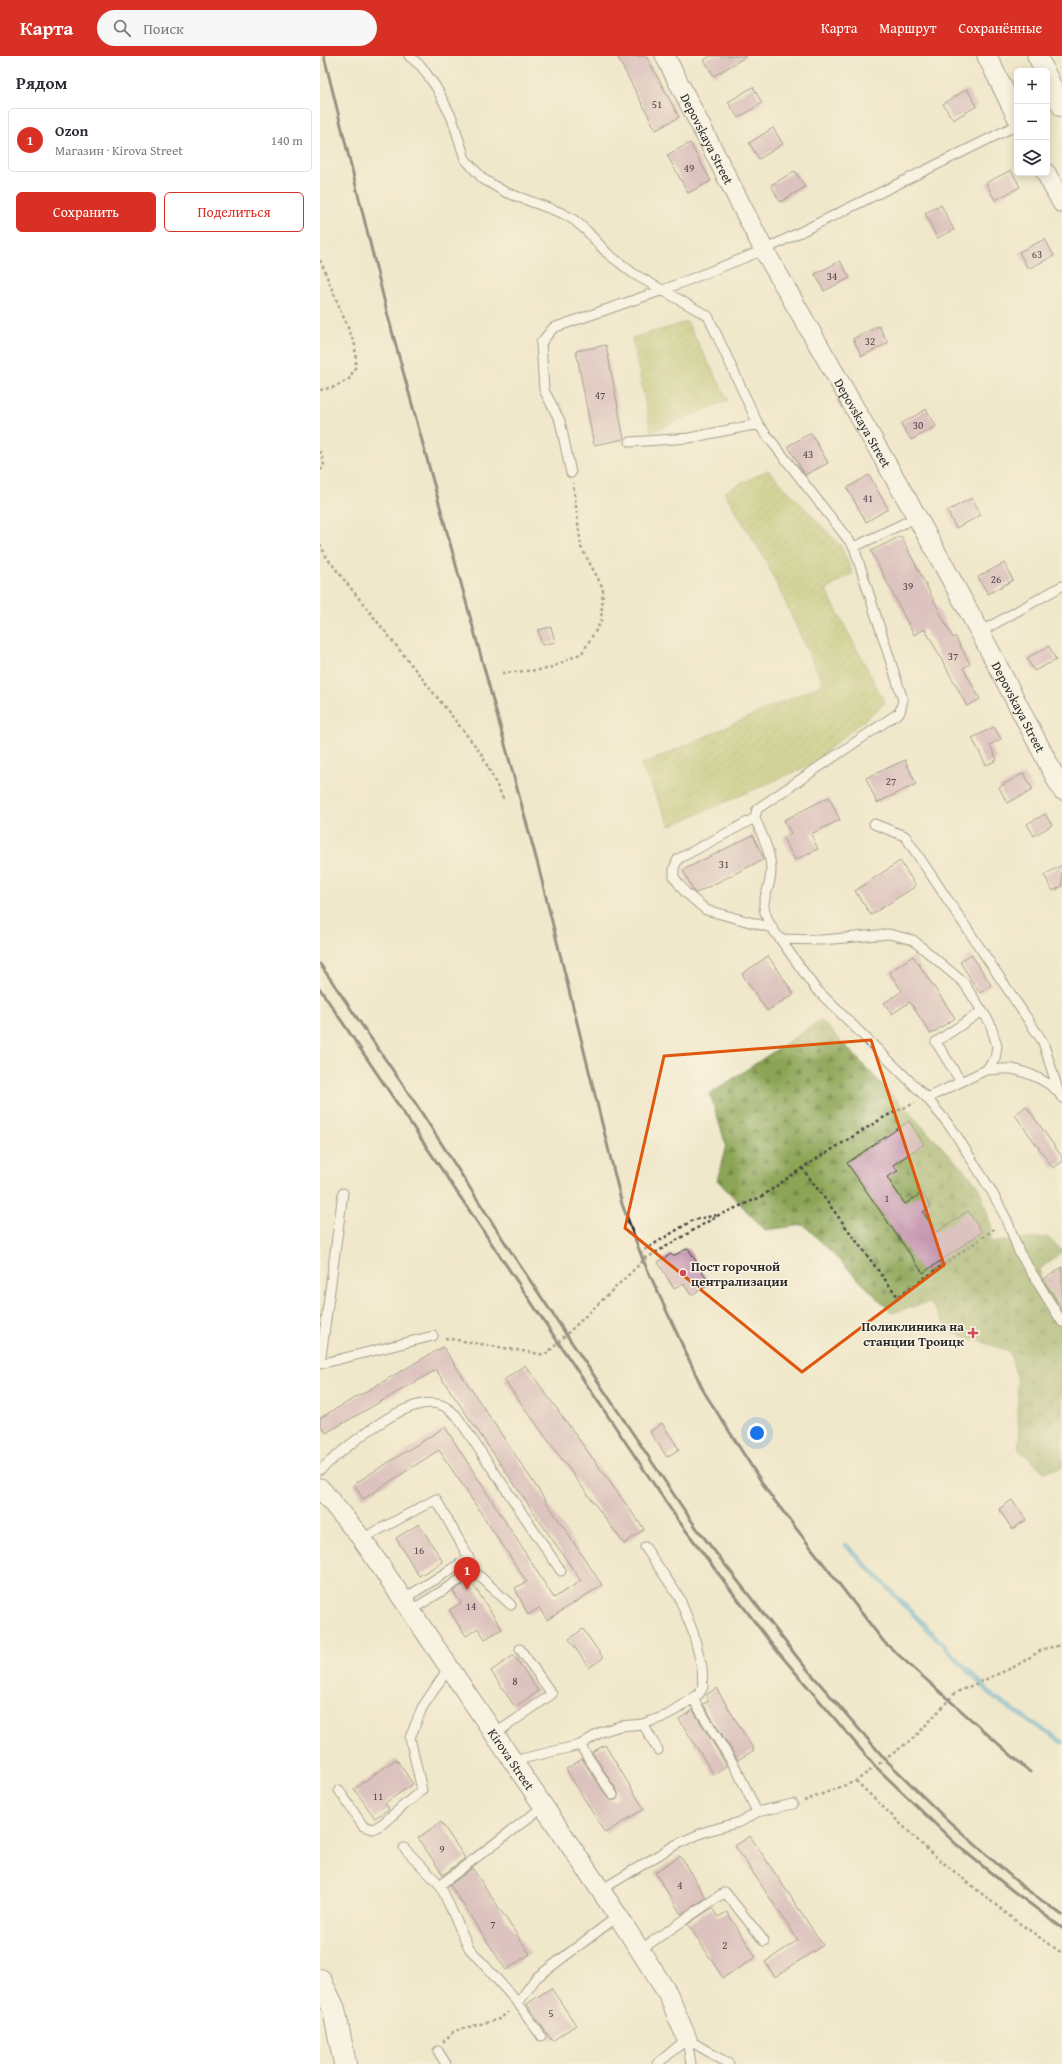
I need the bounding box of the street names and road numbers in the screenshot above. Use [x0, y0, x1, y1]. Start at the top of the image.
street label: Depovskaya Street [676, 90, 738, 188]
street label: Depovskaya Street [829, 375, 896, 472]
street label: Depovskaya Street [987, 658, 1050, 756]
street label: Kirova Street [483, 1725, 539, 1794]

